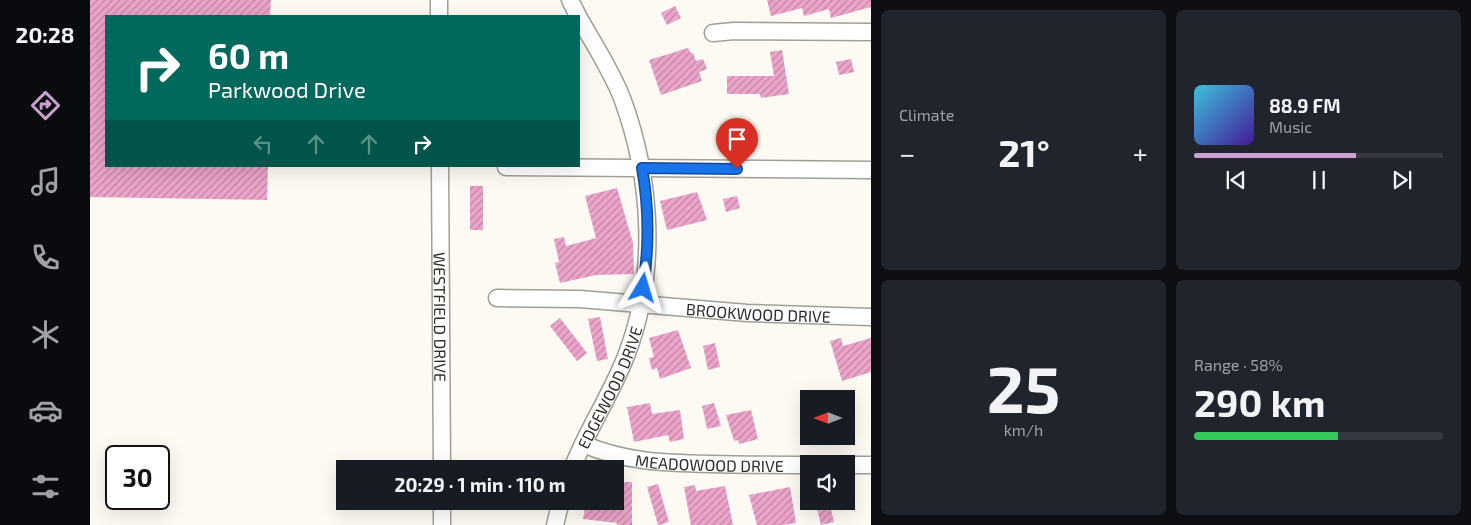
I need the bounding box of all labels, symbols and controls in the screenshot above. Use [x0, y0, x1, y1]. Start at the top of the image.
text: 20:28 [16, 21, 74, 47]
text: 60 m [208, 34, 289, 76]
icon: right [125, 35, 190, 100]
text: Parkwood Drive [208, 76, 366, 102]
icon: directions [28, 88, 63, 123]
text: 88.9 FM [1269, 94, 1341, 117]
text: Climate [899, 105, 954, 124]
text: Music [1269, 117, 1312, 136]
pin [716, 118, 758, 169]
icon: arrive [723, 125, 751, 153]
text: 21° [998, 129, 1050, 175]
icon: left [249, 130, 277, 158]
icon: ahead [302, 130, 330, 158]
icon: ahead [355, 130, 383, 158]
icon: right [408, 130, 436, 158]
text: − [899, 136, 915, 170]
text: + [1133, 136, 1148, 170]
icon: music [28, 164, 63, 199]
icon: previous [1222, 166, 1250, 194]
icon: pause [1305, 166, 1333, 194]
icon: next [1388, 166, 1416, 194]
icon: phone [28, 240, 63, 275]
street label: WESTFIELD DRIVE [431, 252, 451, 382]
position arrow [616, 261, 668, 313]
street label: BROOKWOOD DRIVE [685, 298, 831, 325]
icon: climate [28, 317, 63, 352]
street label: EDGEWOOD DRIVE [573, 324, 645, 451]
text: 25 [987, 348, 1060, 426]
text: Range · 58% [1194, 355, 1283, 374]
text: 290 km [1194, 379, 1325, 425]
north arrow [800, 390, 855, 445]
map controls [800, 390, 855, 510]
icon: car [28, 393, 63, 428]
text: km/h [1004, 420, 1043, 439]
speed limit sign: 30 [105, 445, 170, 510]
street label: MEADOWOOD DRIVE [634, 450, 784, 474]
button: sound [800, 455, 855, 510]
icon: filters [28, 469, 63, 504]
text: 20:29 · 1 min · 110 m [394, 473, 566, 496]

